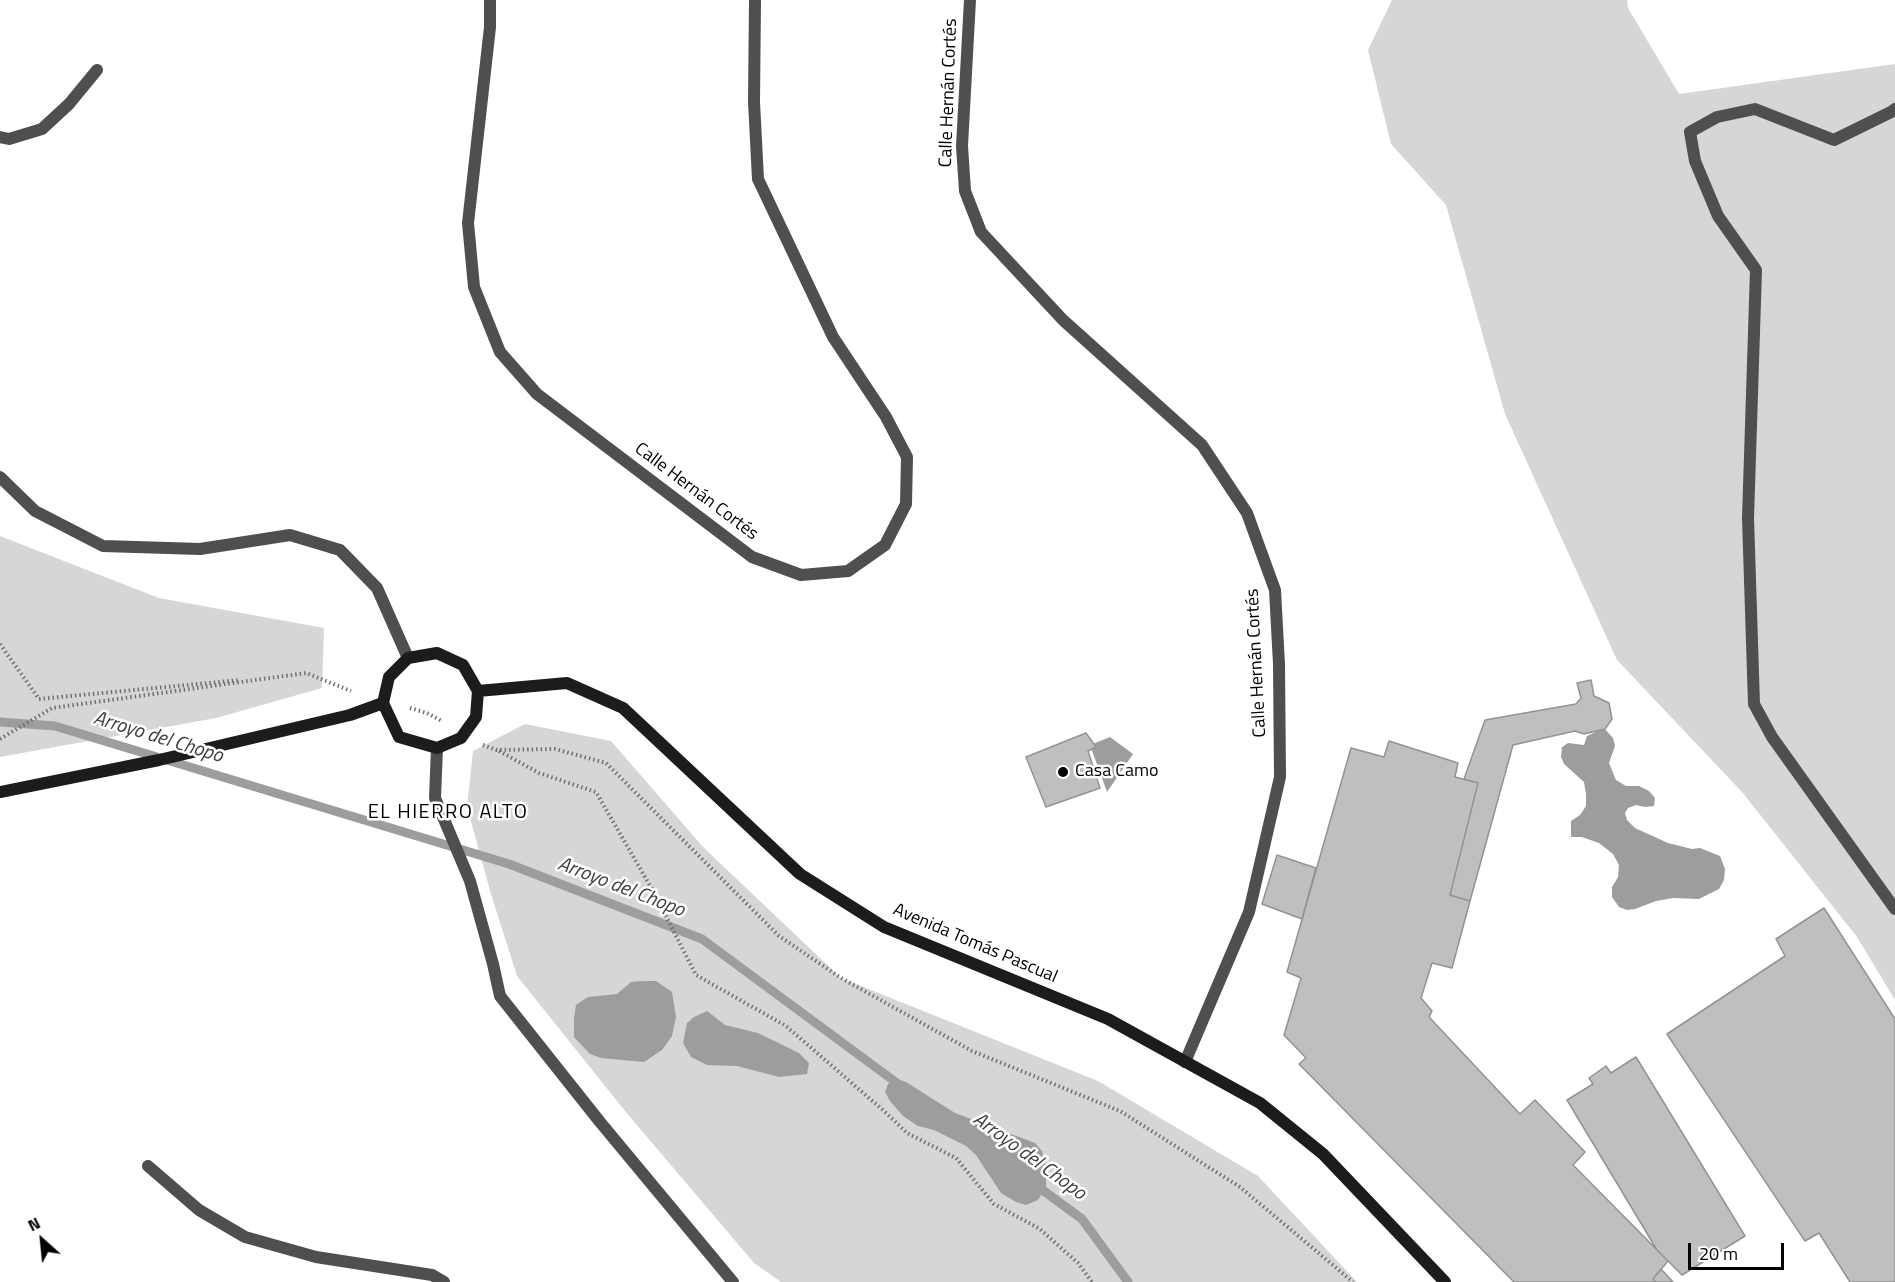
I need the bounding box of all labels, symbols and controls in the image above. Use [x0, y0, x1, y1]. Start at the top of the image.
street label: Calle Hernán Cortés [936, 18, 962, 168]
street label: Calle Hernán Cortés [630, 439, 762, 545]
street label: Calle Hernán Cortés [1242, 588, 1272, 738]
water label: Arroyo del Chopo [90, 707, 226, 769]
place label: Casa Camo [1075, 761, 1159, 783]
marker: Casa Camo [1056, 765, 1070, 779]
district label: EL HIERRO ALTO [368, 801, 528, 825]
water label: Arroyo del Chopo [554, 853, 688, 923]
street label: Avenida Tomás Pascual [890, 900, 1060, 988]
water label: Arroyo del Chopo [968, 1108, 1090, 1206]
north arrow [12, 1210, 72, 1270]
text: N [23, 1211, 44, 1237]
scale bar [1691, 1231, 1787, 1269]
text: 20 m [1699, 1240, 1738, 1267]

